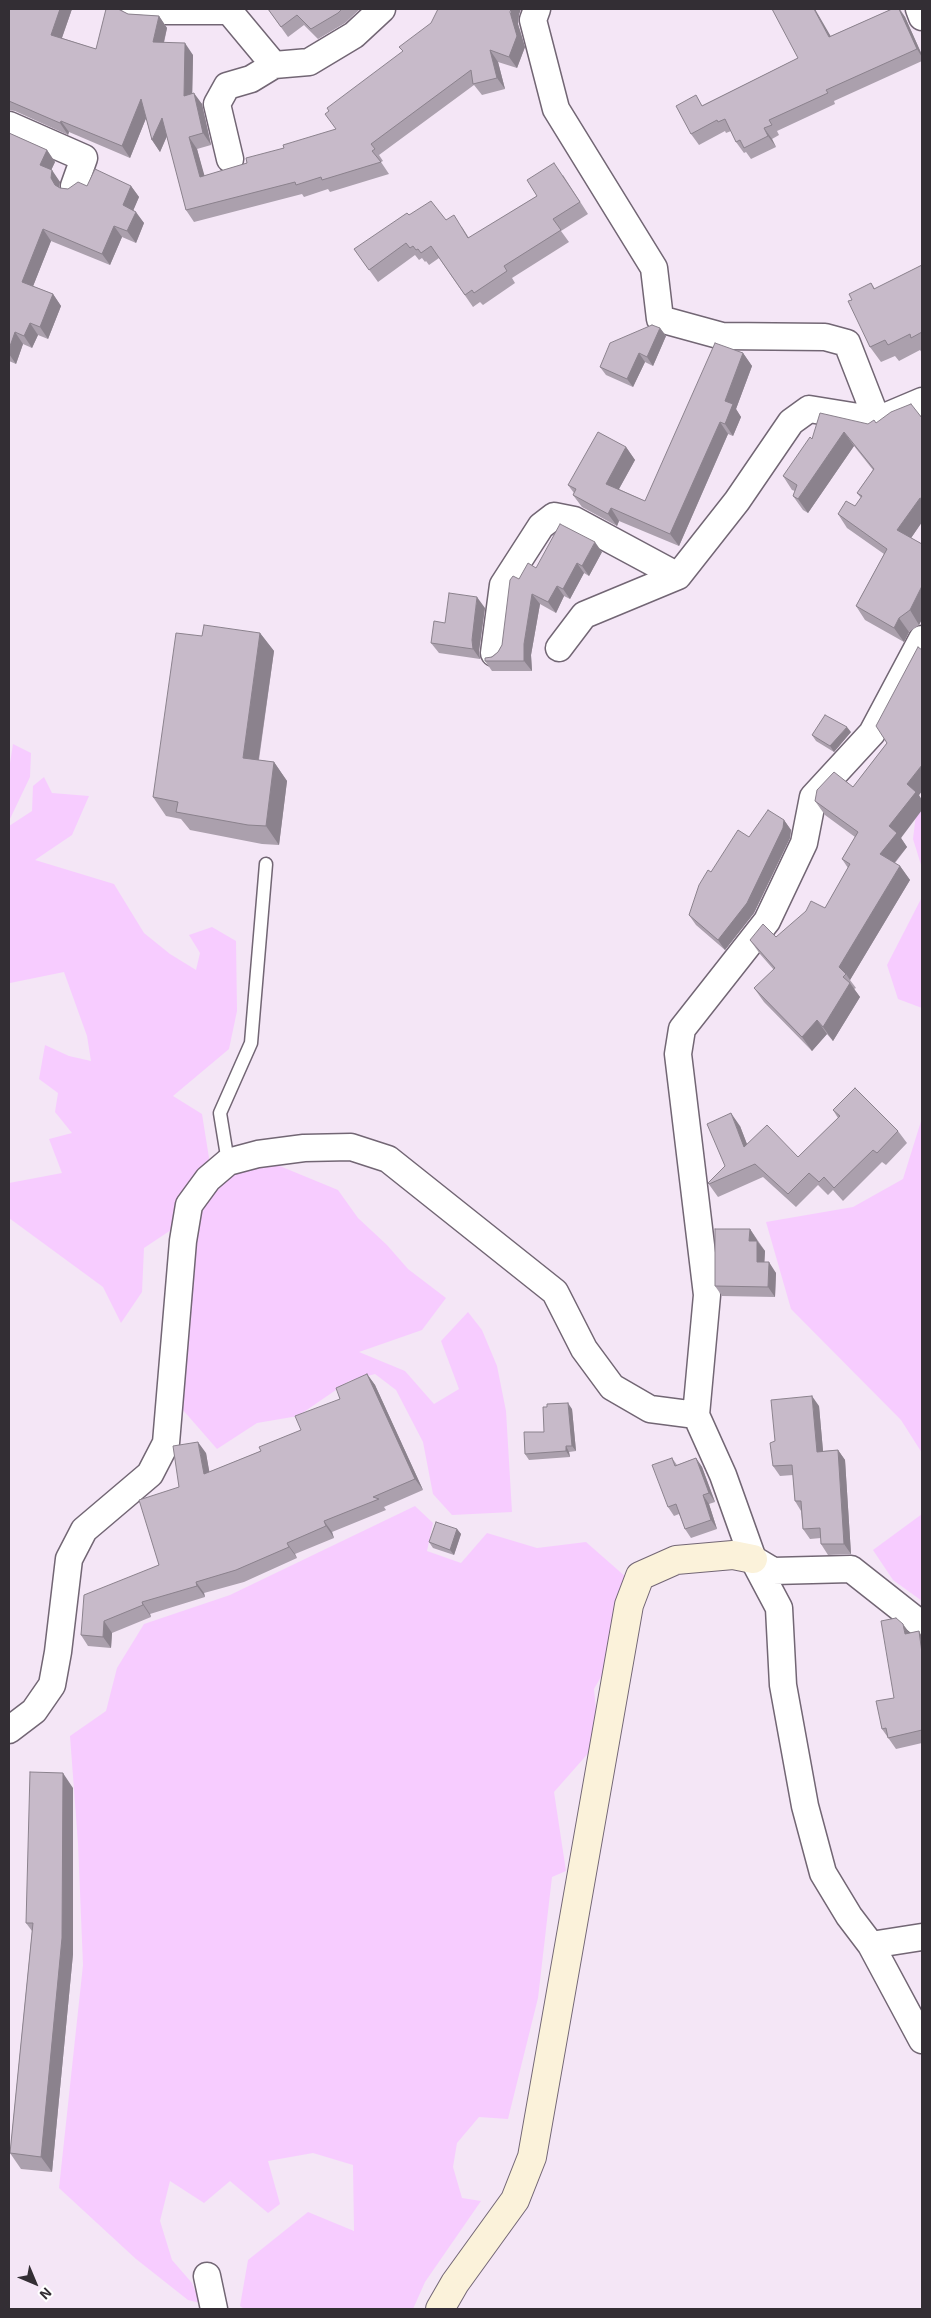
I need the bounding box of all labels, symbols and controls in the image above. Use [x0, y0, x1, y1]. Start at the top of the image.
north arrow [10, 2258, 60, 2308]
text: N [36, 2284, 56, 2304]

